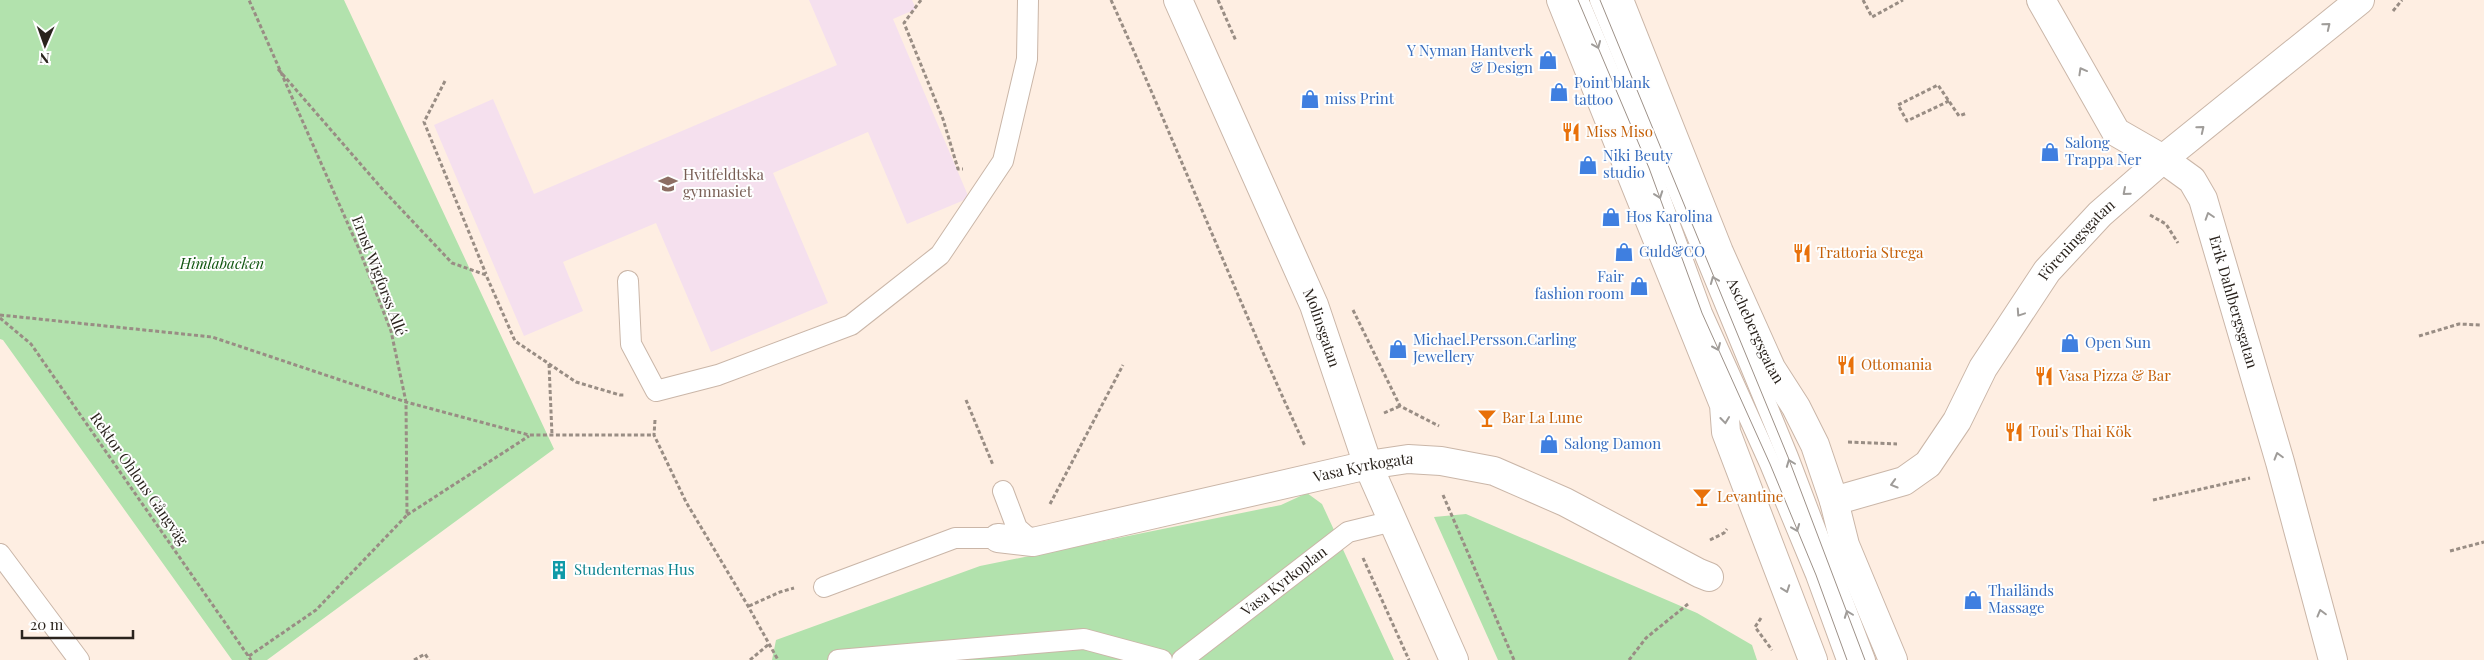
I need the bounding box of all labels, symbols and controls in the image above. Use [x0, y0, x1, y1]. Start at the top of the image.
north arrow [20, 20, 70, 70]
one-way arrow [2321, 24, 2330, 32]
place label: Y Nyman Hantverk & Design [1406, 40, 1534, 77]
one-way arrow [1591, 40, 1602, 49]
text: N [39, 49, 50, 68]
shop icon: Y Nyman Hantverk & Design [1537, 49, 1559, 71]
one-way arrow [2078, 68, 2088, 77]
place label: Point blank tattoo [1574, 72, 1651, 109]
shop icon: Point blank tattoo [1548, 81, 1570, 103]
shop icon: miss Print [1299, 88, 1321, 110]
place label: miss Print [1325, 88, 1395, 108]
restaurant icon: Miss Miso [1560, 121, 1582, 143]
place label: Miss Miso [1586, 121, 1653, 141]
one-way arrow [2195, 126, 2204, 134]
place label: Salong Trappa Ner [2065, 132, 2142, 169]
shop icon: Salong Trappa Ner [2039, 141, 2061, 163]
place label: Niki Beuty studio [1603, 145, 1673, 182]
shop icon: Niki Beuty studio [1577, 154, 1599, 176]
place label: Hvitfeldtska gymnasiet [683, 164, 764, 201]
school or university icon: Hvitfeldtska gymnasiet [657, 173, 679, 195]
one-way arrow [2123, 186, 2132, 195]
one-way arrow [1653, 190, 1663, 199]
street label: Föreningsgatan [2033, 195, 2119, 284]
shop icon: Hos Karolina [1600, 206, 1622, 228]
place label: Hos Karolina [1626, 206, 1713, 226]
one-way arrow [2204, 212, 2214, 221]
street label: Ernst Wigforss Allé [348, 213, 412, 339]
street label: Erik Dahlbergsgatan [2205, 233, 2263, 371]
shop icon: Guld&CO [1613, 241, 1635, 263]
place label: Guld&CO [1639, 241, 1705, 261]
restaurant icon: Trattoria Strega [1791, 242, 1813, 264]
place label: Trattoria Strega [1817, 242, 1924, 262]
park label: Himlabacken [179, 253, 264, 273]
place label: Fair fashion room [1535, 266, 1625, 303]
street label: Aschebergsgatan [1723, 274, 1789, 387]
shop icon: Fair fashion room [1628, 275, 1650, 297]
one-way arrow [1710, 276, 1721, 285]
street label: Molinsgatan [1299, 285, 1345, 370]
one-way arrow [2016, 308, 2026, 317]
place label: Michael.Persson.Carling Jewellery [1412, 329, 1577, 366]
shop icon: Open Sun [2059, 332, 2081, 354]
place label: Open Sun [2085, 332, 2151, 352]
shop icon: Michael.Persson.Carling Jewellery [1387, 338, 1409, 360]
one-way arrow [1711, 342, 1722, 351]
restaurant icon: Ottomania [1835, 354, 1857, 376]
place label: Ottomania [1861, 354, 1932, 374]
restaurant icon: Vasa Pizza & Bar [2033, 365, 2055, 387]
place label: Vasa Pizza & Bar [2058, 365, 2171, 385]
bar icon: Bar La Lune [1476, 407, 1498, 429]
place label: Bar La Lune [1502, 407, 1583, 427]
street label: Rektor Ohlons Gångväg [86, 408, 193, 549]
one-way arrow [1719, 416, 1730, 424]
restaurant icon: Toui's Thai Kök [2003, 421, 2025, 443]
place label: Toui's Thai Kök [2029, 421, 2132, 441]
shop icon: Salong Damon [1538, 433, 1560, 455]
place label: Salong Damon [1564, 433, 1661, 453]
street label: Vasa Kyrkogata [1310, 448, 1415, 487]
one-way arrow [2274, 452, 2284, 461]
one-way arrow [1786, 459, 1796, 467]
one-way arrow [1891, 478, 1899, 488]
bar icon: Levantine [1691, 486, 1713, 508]
place label: Levantine [1717, 486, 1783, 506]
one-way arrow [1790, 523, 1800, 532]
street label: Vasa Kyrkoplan [1236, 541, 1331, 620]
building icon: Studenternas Hus [548, 559, 570, 581]
place label: Studenternas Hus [574, 559, 694, 579]
place label: Thailänds Massage [1988, 580, 2054, 617]
one-way arrow [1780, 584, 1790, 592]
shop icon: Thailänds Massage [1962, 589, 1984, 611]
scale bar [22, 608, 134, 640]
one-way arrow [2316, 609, 2326, 617]
one-way arrow [1844, 611, 1854, 619]
text: 20 m [30, 614, 64, 634]

